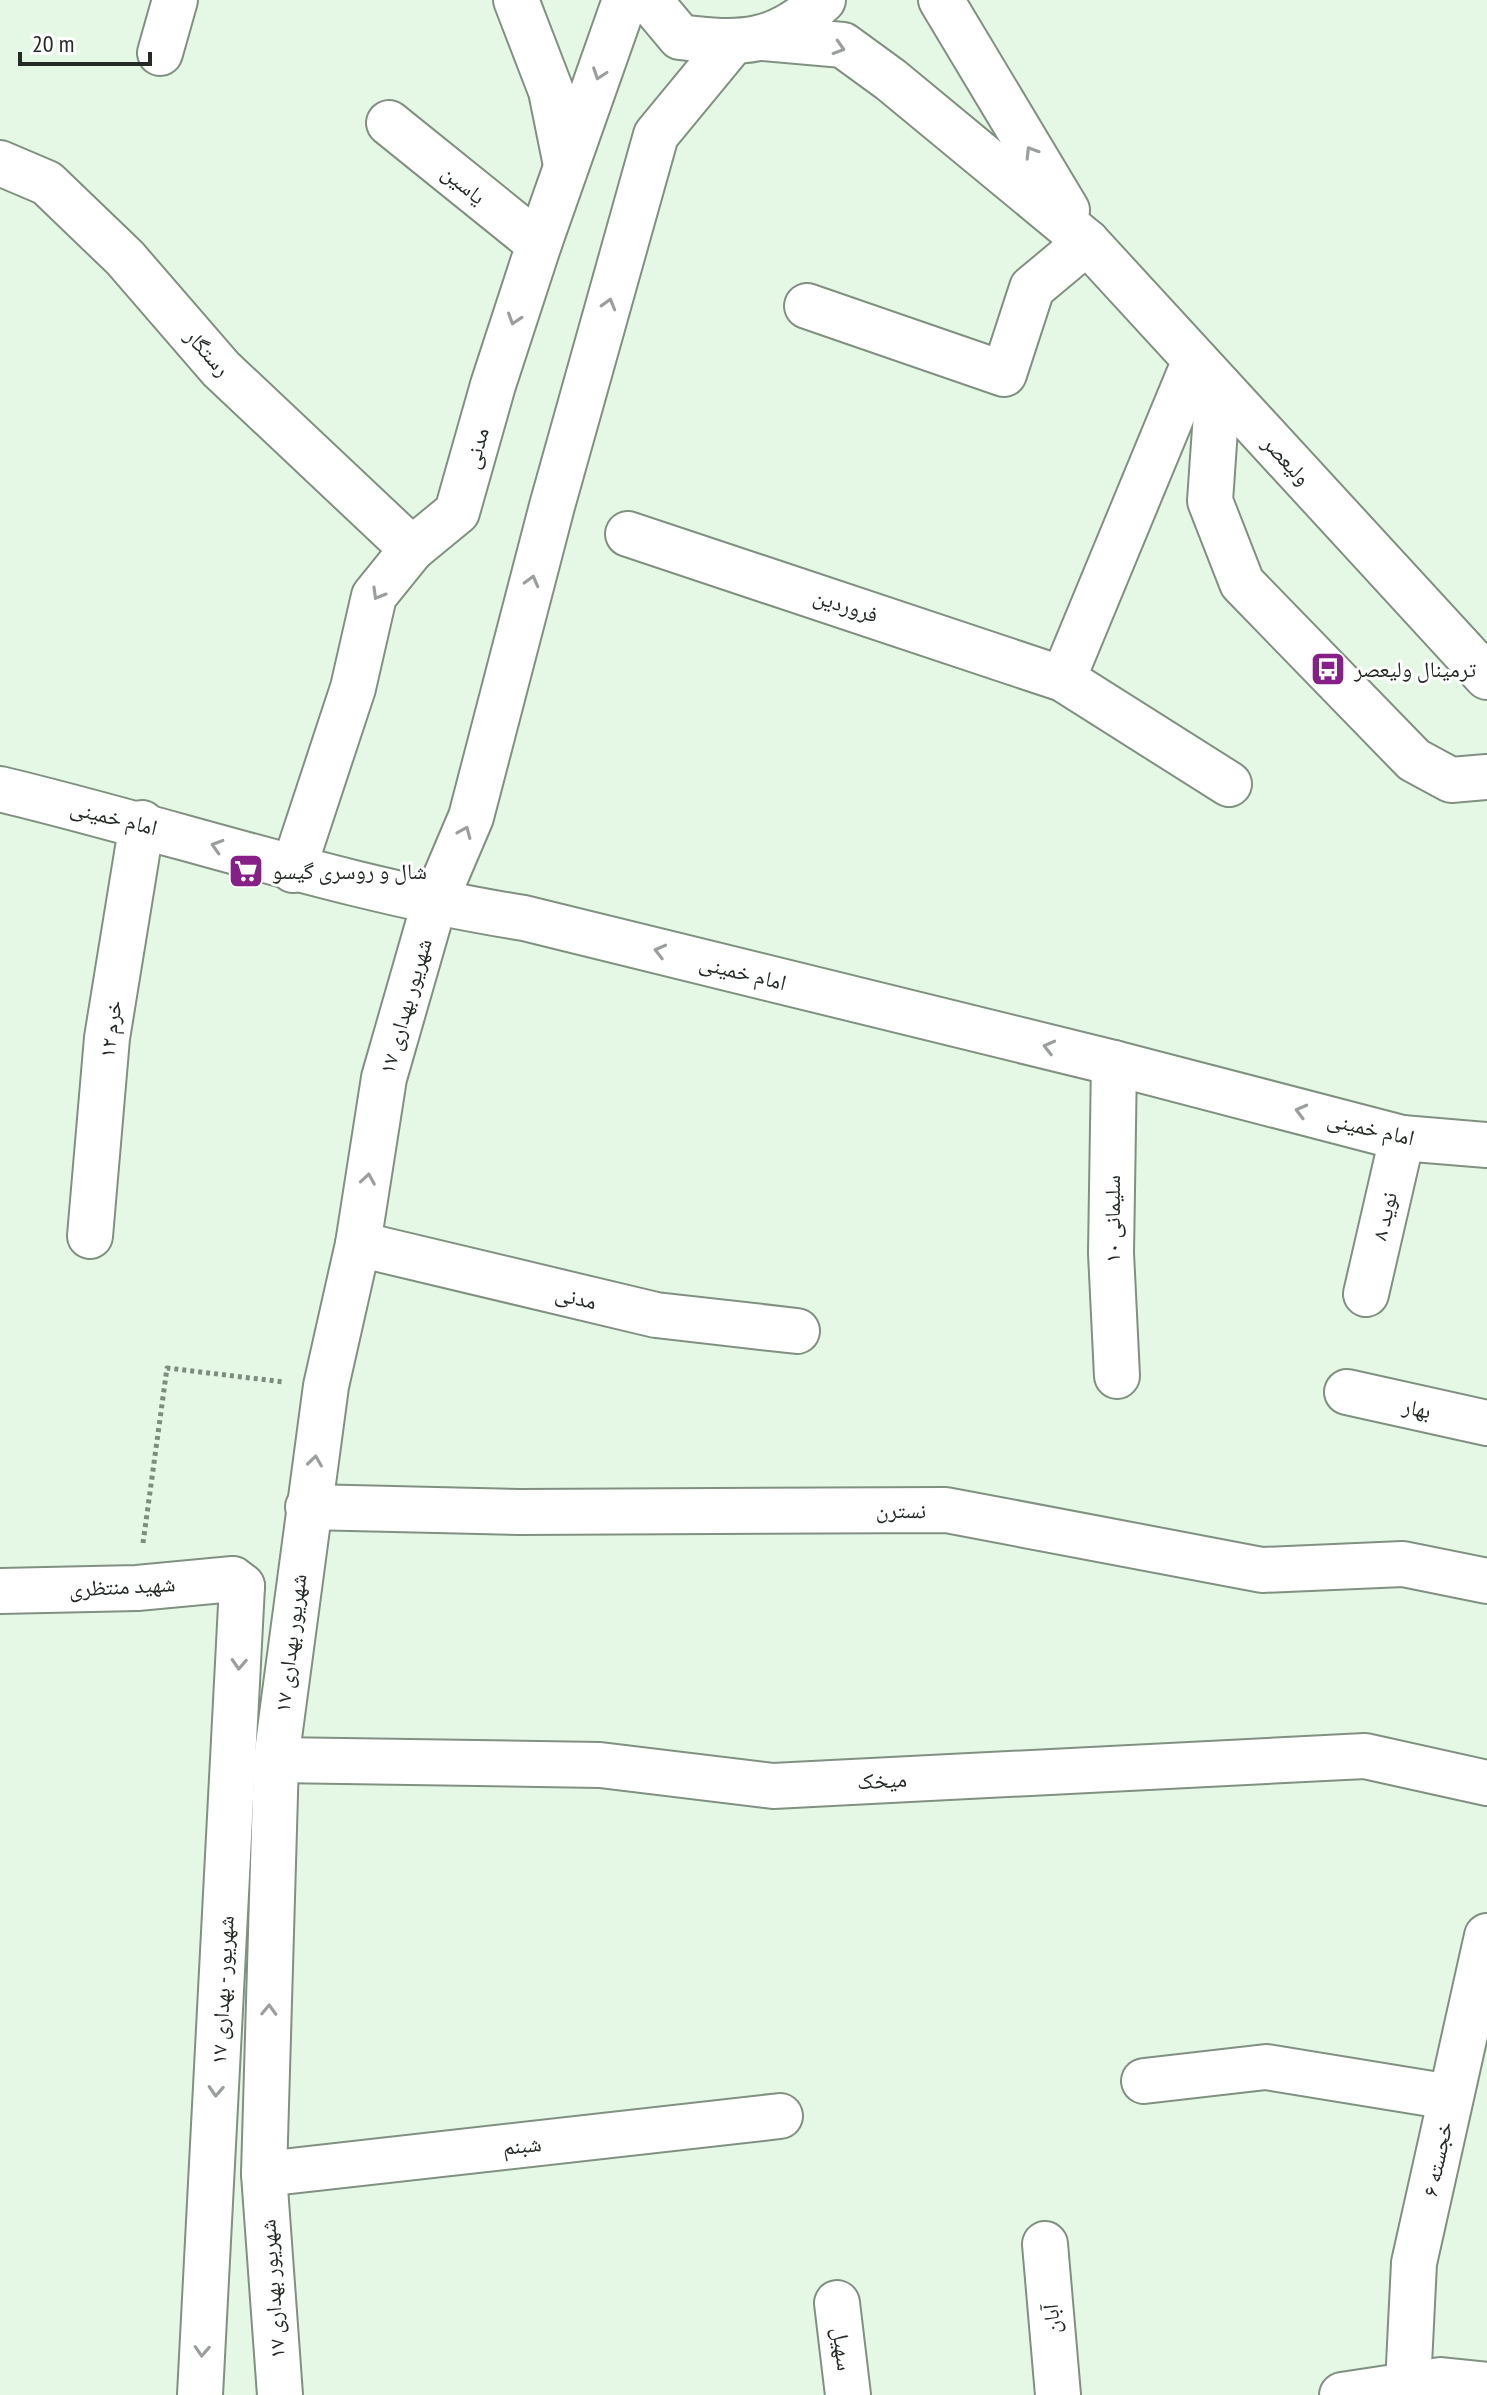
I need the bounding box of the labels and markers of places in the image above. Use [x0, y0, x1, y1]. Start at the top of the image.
bus stop icon: ترمینال ولیعصر [1309, 650, 1347, 688]
place label: ترمینال ولیعصر [1353, 655, 1477, 683]
supermarket icon: شال و روسری گیسو [227, 852, 265, 890]
place label: شال و روسری گیسو [272, 857, 427, 885]

